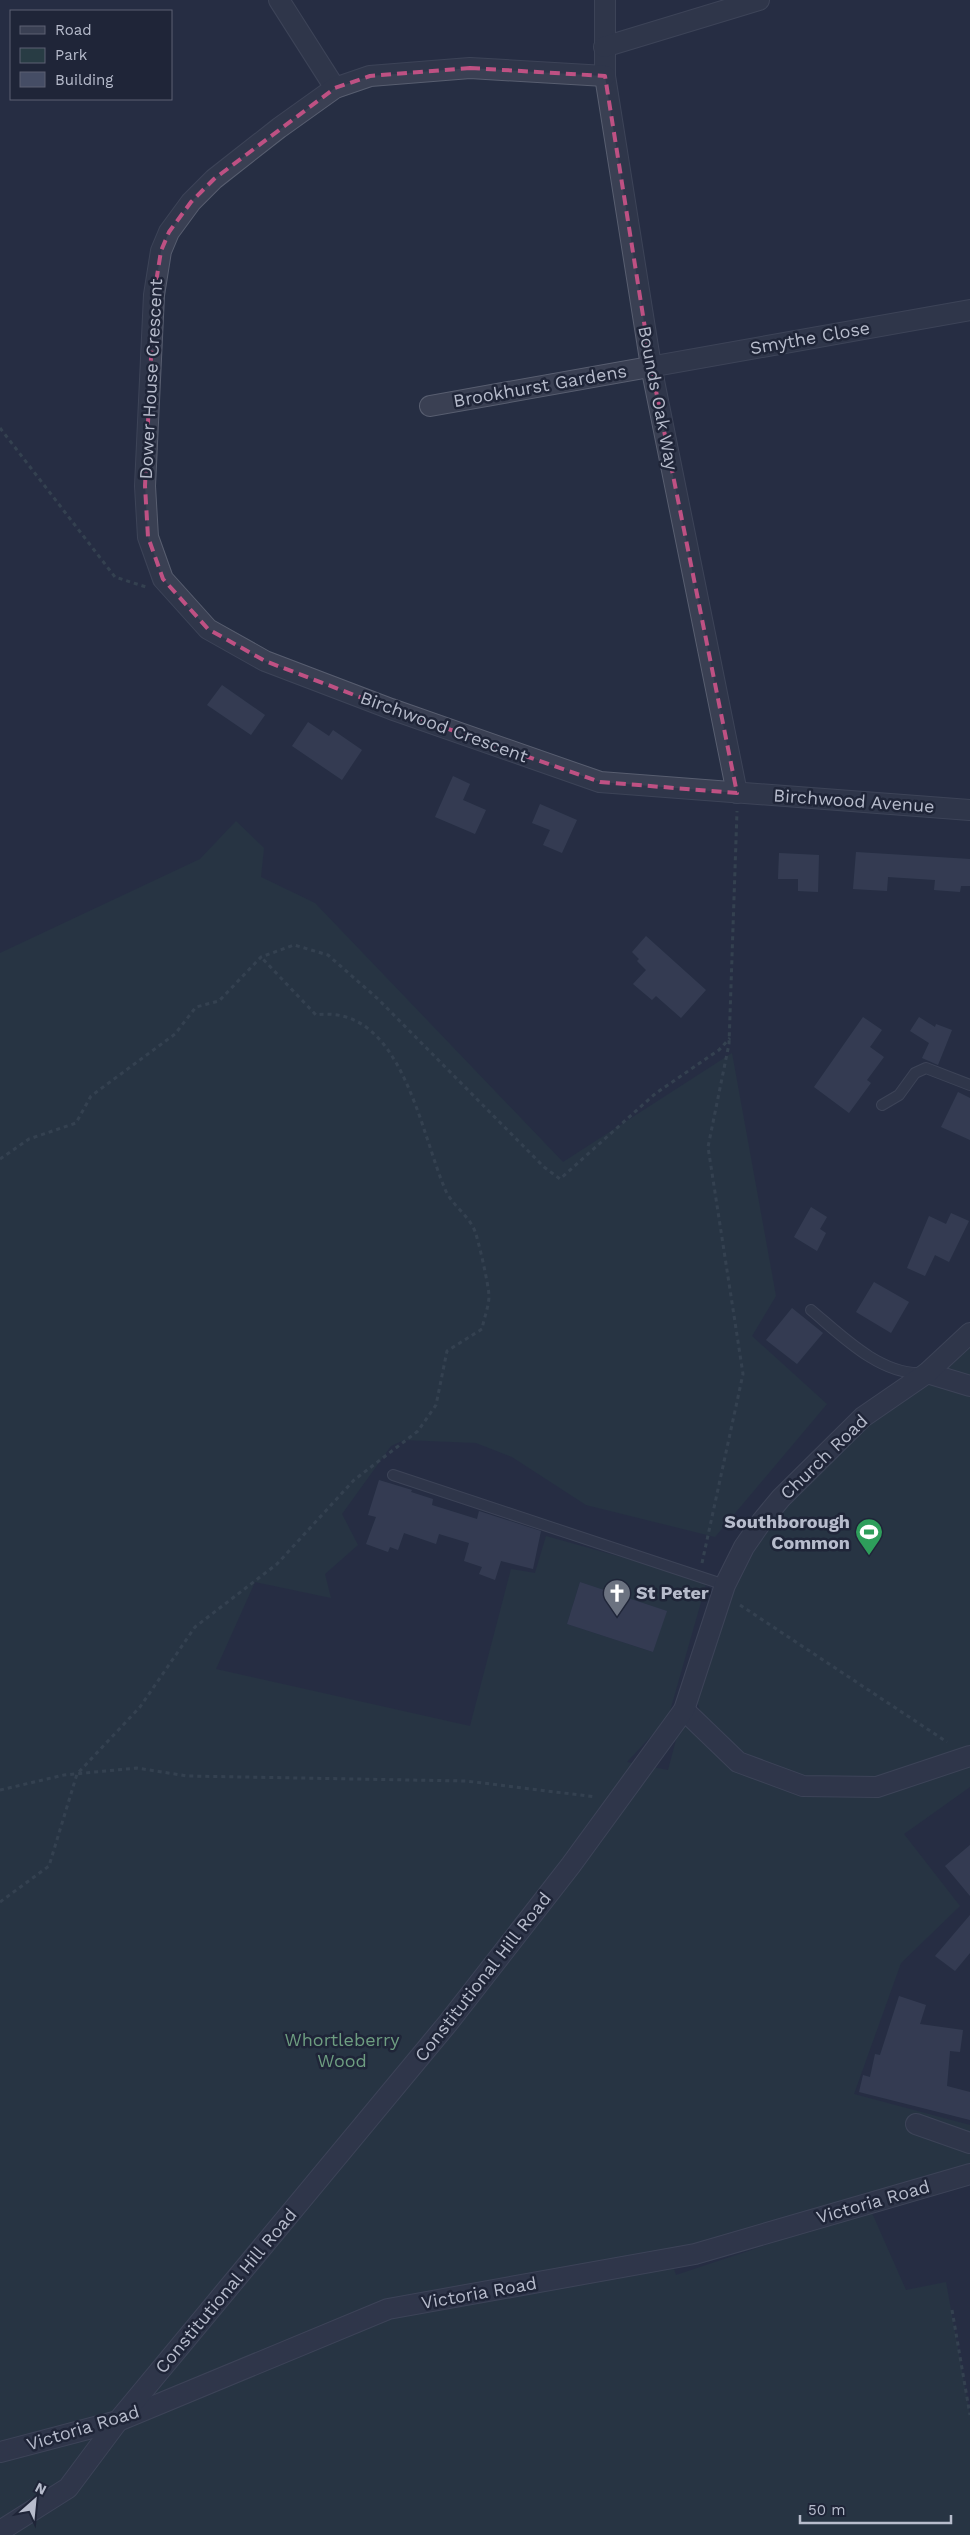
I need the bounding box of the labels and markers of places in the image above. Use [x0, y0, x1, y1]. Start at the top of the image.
place label: Southborough Common [724, 1511, 850, 1553]
sports icon: Southborough Common [854, 1517, 884, 1556]
church icon: St Peter [602, 1578, 632, 1617]
place label: St Peter [636, 1582, 709, 1603]

